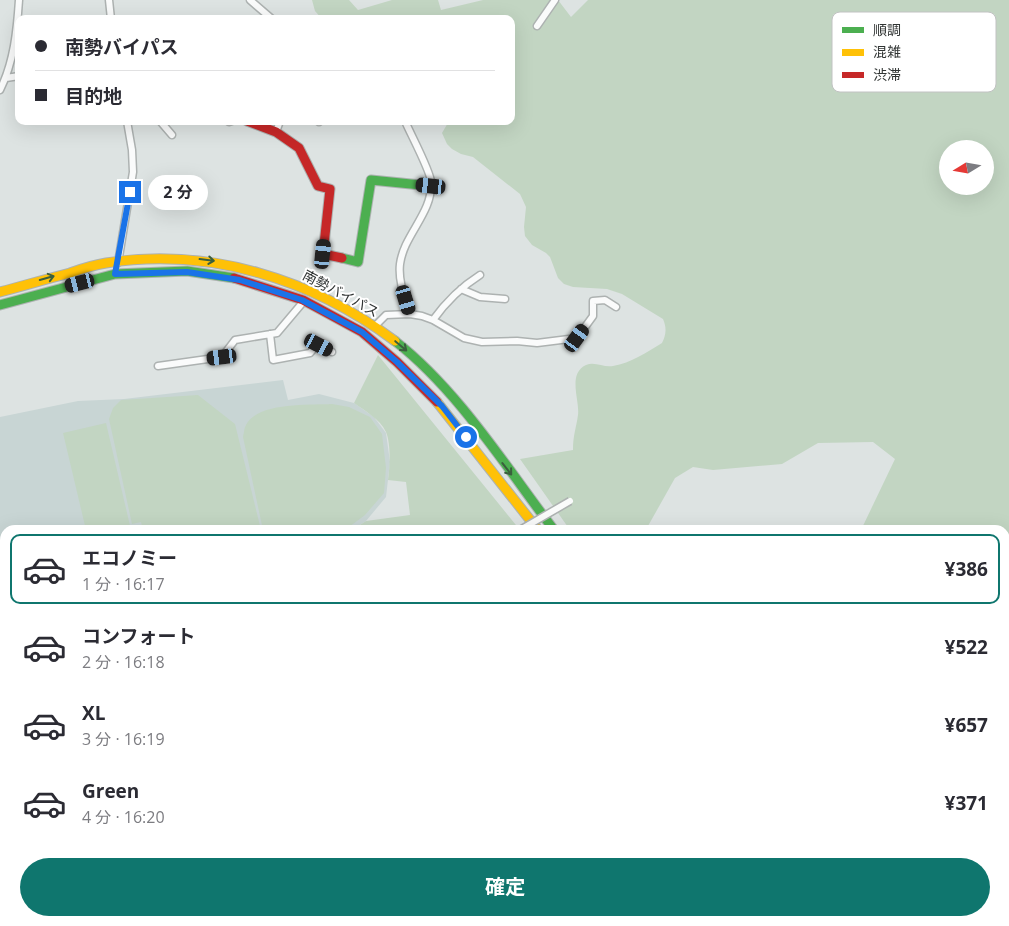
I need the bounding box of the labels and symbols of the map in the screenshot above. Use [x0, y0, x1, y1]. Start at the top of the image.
legend [832, 12, 996, 92]
text: 順調 [873, 20, 901, 39]
text: 混雑 [873, 42, 901, 61]
text: 渋滞 [873, 65, 901, 84]
north arrow [939, 140, 994, 195]
callout: 2 分 [148, 174, 208, 210]
car [415, 177, 446, 195]
route end [119, 181, 141, 203]
car [313, 238, 332, 270]
one-way arrow [198, 255, 214, 265]
street label: 南勢バイパス [300, 265, 382, 321]
car [63, 272, 96, 294]
one-way arrow [38, 273, 54, 283]
car [394, 283, 417, 317]
car [562, 321, 591, 355]
car [302, 332, 335, 358]
one-way arrow [394, 341, 407, 352]
car [206, 348, 237, 366]
route start [455, 426, 477, 448]
one-way arrow [502, 462, 512, 476]

